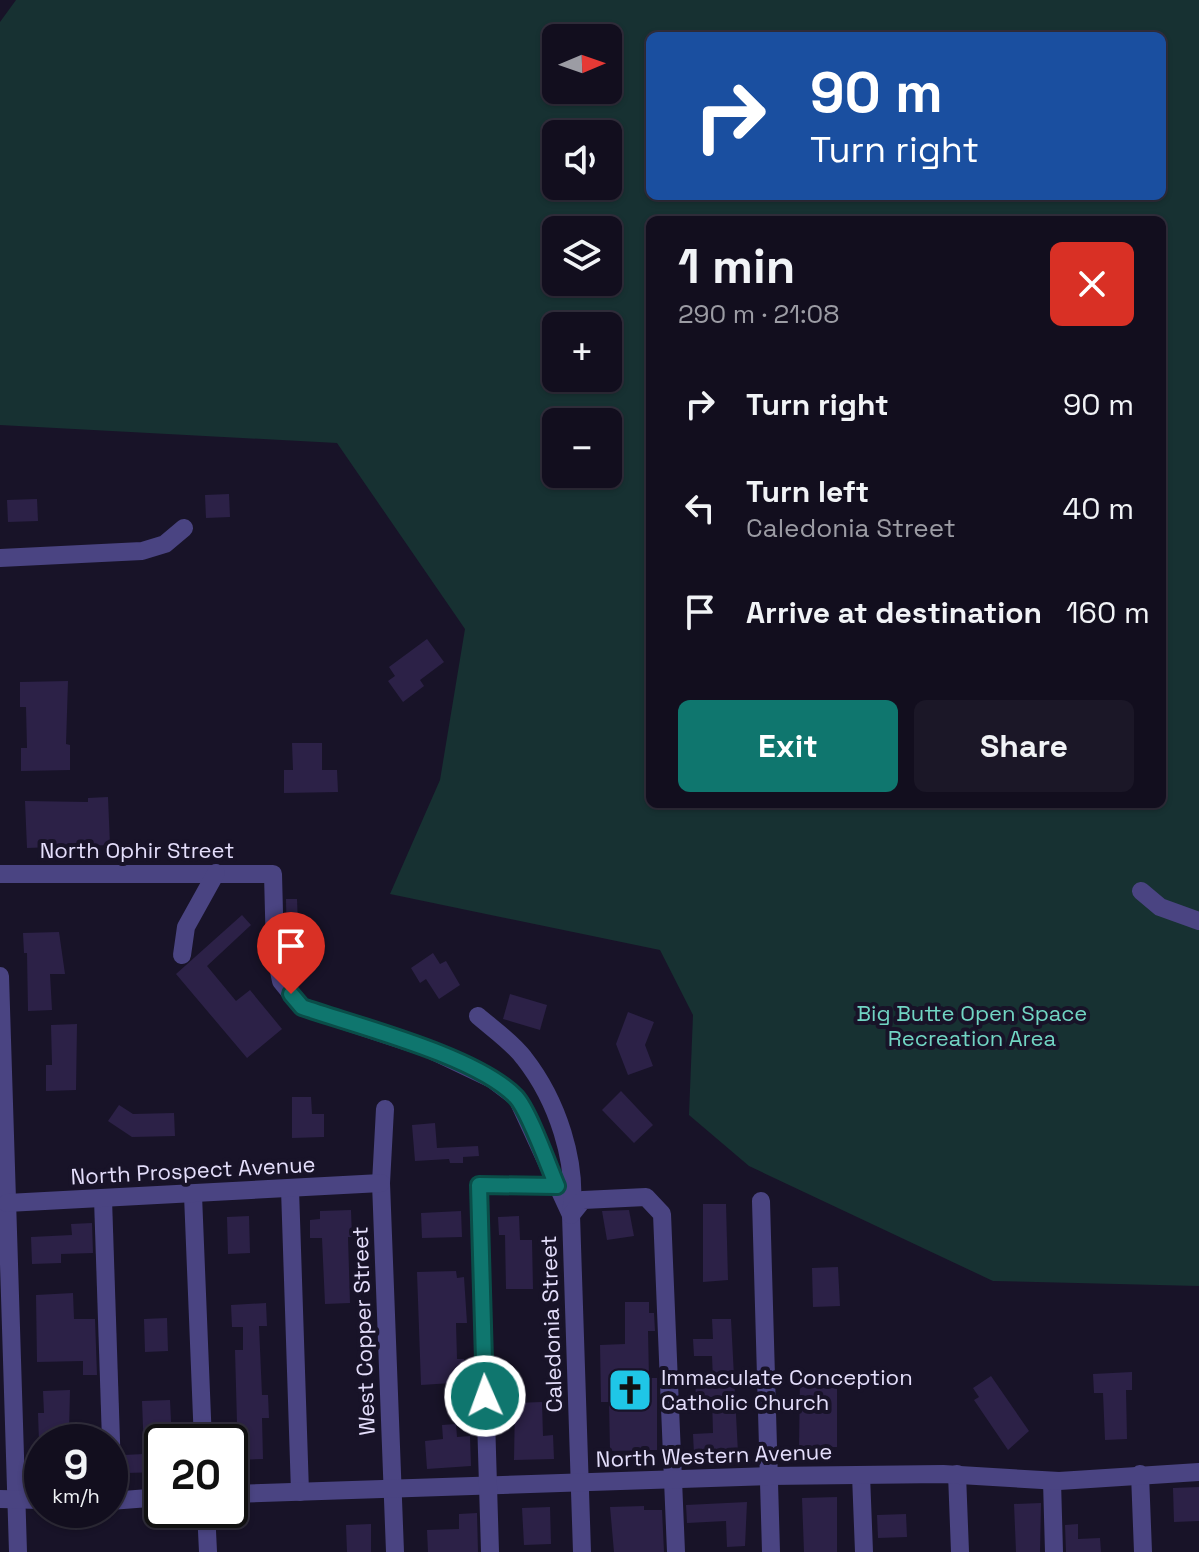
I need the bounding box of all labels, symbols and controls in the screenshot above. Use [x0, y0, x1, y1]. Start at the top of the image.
north arrow [542, 24, 622, 104]
map controls [542, 24, 622, 488]
text: 90 m [810, 57, 943, 128]
icon: right [678, 64, 782, 168]
button: sound [542, 120, 622, 200]
text: Turn right [810, 127, 979, 173]
button: layers [542, 216, 622, 296]
text: 1 min [678, 236, 795, 297]
button: close [1050, 242, 1134, 326]
text: 290 m · 21:08 [678, 297, 839, 331]
button: + [542, 312, 622, 392]
icon: right [678, 382, 722, 426]
text: Turn right [746, 385, 889, 424]
text: 90 m [1063, 385, 1134, 424]
button: − [542, 408, 622, 488]
text: Turn left [746, 472, 869, 511]
icon: left [678, 486, 722, 530]
text: 40 m [1063, 489, 1134, 528]
text: Caledonia Street [746, 511, 956, 545]
icon: arrive [678, 590, 722, 634]
text: Arrive at destination [746, 593, 1042, 632]
text: 160 m [1066, 593, 1150, 632]
button: Exit [678, 700, 898, 792]
button: Share [914, 700, 1134, 792]
street label: North Ophir Street [40, 836, 234, 864]
pin [257, 912, 325, 994]
icon: arrive [269, 924, 313, 968]
park label: Big Butte Open Space Recreation Area [857, 999, 1087, 1052]
street label: North Prospect Avenue [70, 1150, 316, 1190]
street label: West Copper Street [345, 1226, 381, 1436]
street label: Caledonia Street [534, 1235, 568, 1413]
position arrow [443, 1354, 527, 1438]
place label: Immaculate Conception Catholic Church [661, 1363, 913, 1416]
church icon: Immaculate Conception Catholic Church [606, 1366, 654, 1414]
speed limit sign: 20 [144, 1424, 248, 1528]
street label: North Western Avenue [595, 1437, 833, 1473]
text: 9 [64, 1440, 88, 1491]
text: km/h [52, 1483, 100, 1509]

